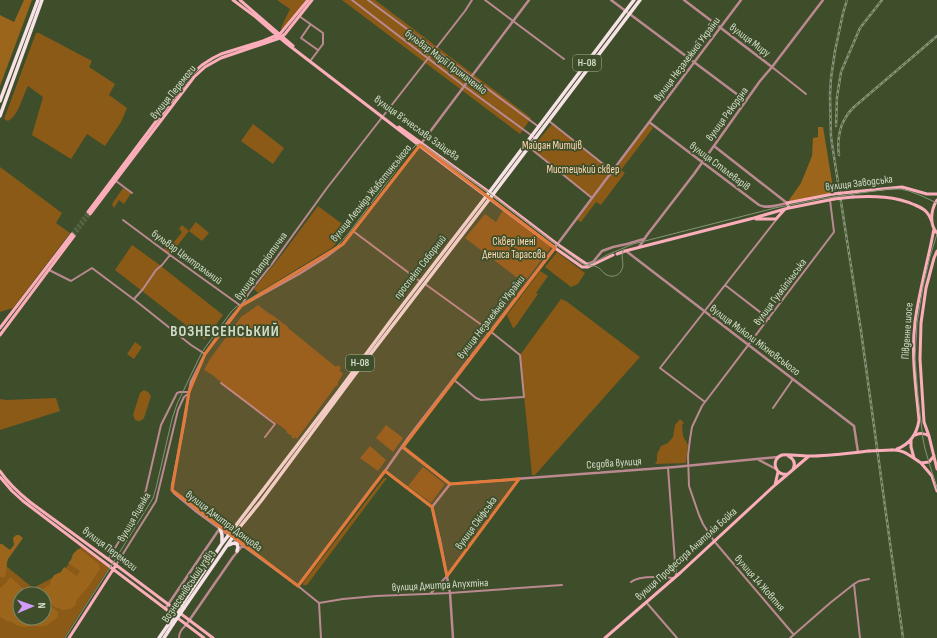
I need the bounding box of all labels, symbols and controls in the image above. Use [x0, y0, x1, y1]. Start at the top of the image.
street label: вулиця Незалежної України [651, 14, 723, 104]
street label: вулиця Миру [727, 20, 774, 60]
street label: бульвар Марії Примаченко [402, 27, 490, 97]
road number: Н-08 [573, 55, 601, 71]
street label: вулиця Перемоги [147, 62, 199, 122]
street label: вулиця Рекордна [703, 84, 751, 144]
street label: вулиця Вʼячеслава Зайцева [372, 93, 462, 163]
park label: Майдан Митців [522, 139, 582, 152]
street label: вулиця Сталеварів [687, 139, 753, 193]
street label: вулиця Леоніда Жаботинського [328, 141, 415, 244]
park label: Мистецький сквер [546, 163, 620, 176]
street label: вулиця Заводська [825, 172, 893, 194]
street label: бульвар Центральний [149, 227, 225, 287]
street label: вулиця Патріотична [232, 229, 290, 303]
street label: проспект Соборний [391, 232, 449, 302]
park label: Сквер імені Дениса Тарасова [482, 235, 546, 261]
street label: вулиця Гуляйпільська [751, 256, 809, 328]
street label: вулиця Незалежної України [454, 272, 528, 361]
street label: вулиця Миколи Міхновського [707, 302, 803, 379]
street label: Південне шосе [899, 302, 915, 360]
district label: ВОЗНЕСЕНСЬКИЙ [170, 322, 280, 341]
road number: Н-08 [346, 355, 374, 371]
street label: Сєдова вулиця [586, 455, 642, 471]
street label: вулиця Дмитра Донцова [183, 488, 265, 554]
street label: вулиця Яценка [115, 490, 153, 544]
street label: вулиця Скіфська [452, 494, 500, 552]
street label: вулиця Професора Анатолія Бойка [633, 505, 739, 603]
street label: вулиця Перемоги [80, 524, 140, 574]
street label: Вознесенівський узвіз [159, 547, 217, 625]
street label: вулиця 14 Жовтня [732, 552, 788, 614]
street label: вулиця Дмитра Апухтіна [391, 576, 489, 594]
north arrow [12, 586, 52, 626]
text: N [35, 603, 48, 609]

